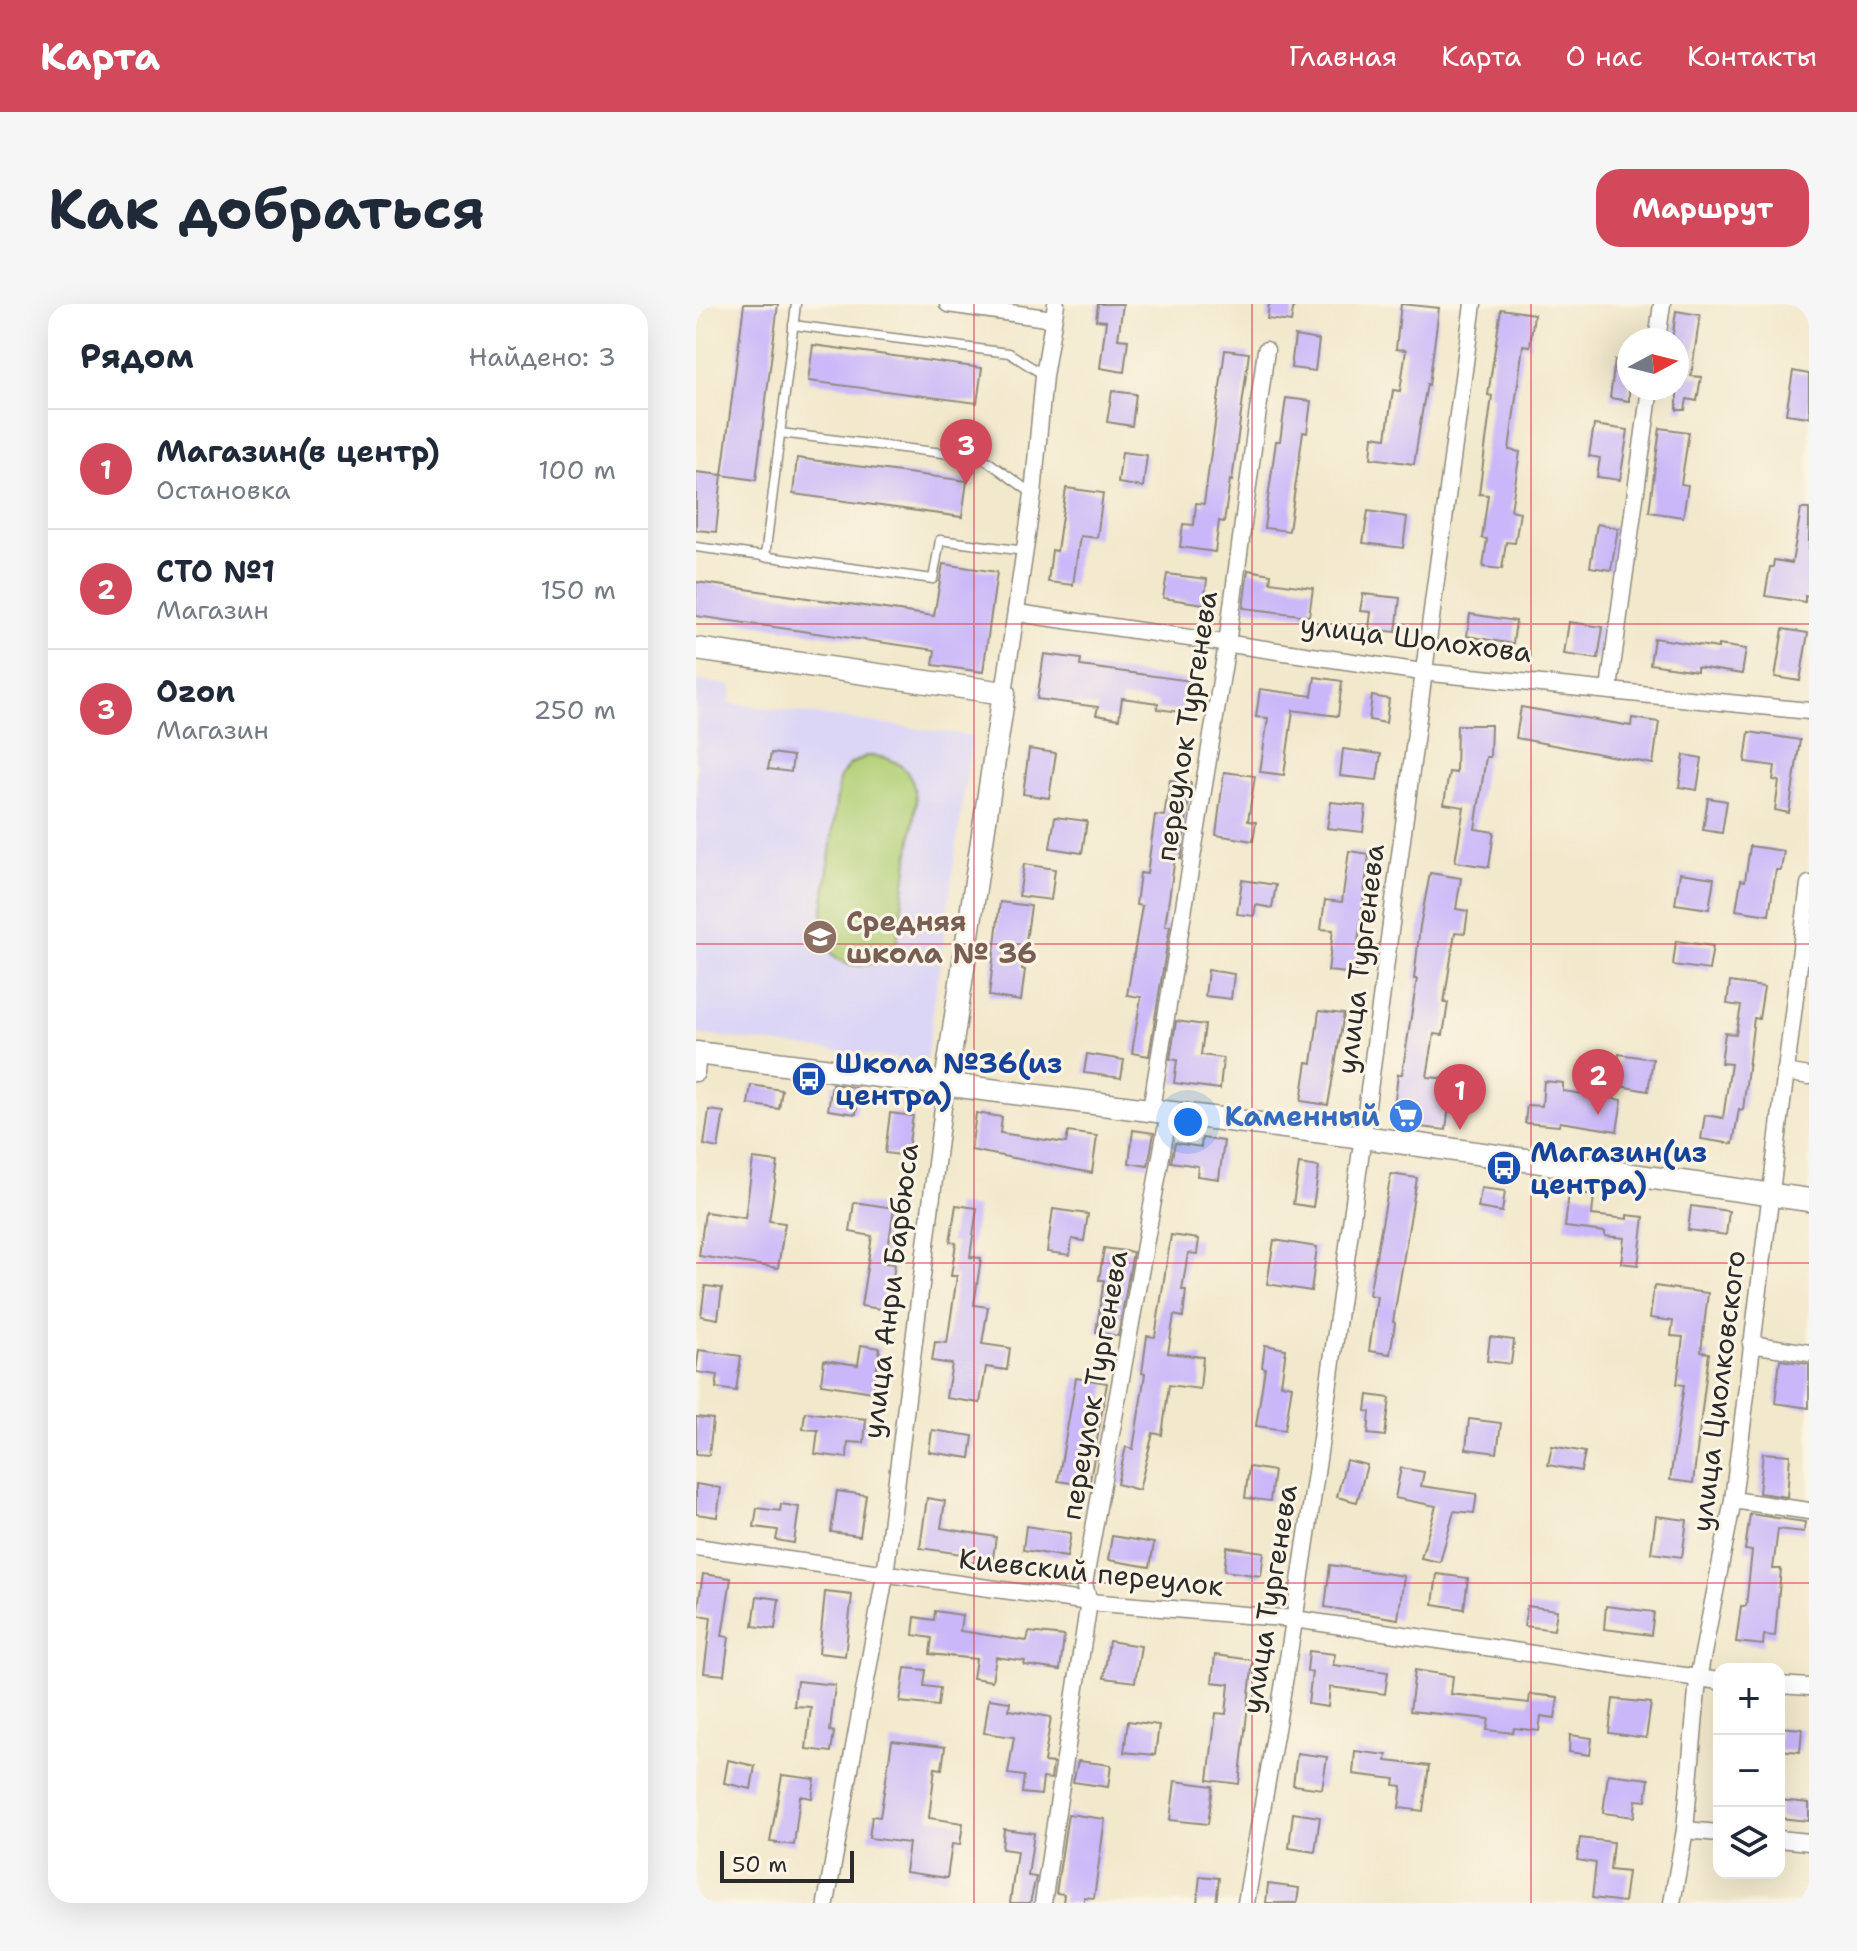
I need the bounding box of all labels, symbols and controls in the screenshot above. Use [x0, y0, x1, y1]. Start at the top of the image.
text: Карта [40, 31, 160, 82]
text: Главная [1289, 37, 1397, 75]
text: Карта [1441, 37, 1521, 75]
text: О нас [1565, 37, 1643, 75]
text: Контакты [1687, 37, 1817, 75]
button: Маршрут [1596, 169, 1809, 247]
text: Как добраться [48, 171, 485, 246]
north arrow [1617, 328, 1689, 400]
text: Рядом [80, 333, 194, 379]
text: Найдено: 3 [469, 339, 616, 374]
pin: 3 [940, 419, 992, 485]
text: Магазин(в центр) [156, 431, 440, 472]
text: 1 [100, 452, 112, 487]
text: 100 m [538, 452, 616, 487]
text: Остановка [156, 472, 291, 507]
text: СТО №1 [156, 551, 275, 592]
text: 2 [97, 572, 115, 607]
text: 150 m [540, 572, 616, 607]
street label: переулок Тургенева [1146, 588, 1226, 864]
text: Магазин [156, 592, 269, 627]
street label: улица Шолохова [1298, 605, 1534, 671]
text: Ozon [156, 671, 235, 712]
text: 3 [97, 692, 115, 727]
text: 250 m [533, 692, 616, 727]
text: Магазин [156, 712, 269, 747]
street label: улица Тургенева [1327, 842, 1393, 1076]
place label: Средняя школа № 36 [846, 902, 1037, 972]
school or university icon: Средняя школа № 36 [801, 918, 839, 956]
place label: Школа №36(из центра) [835, 1044, 1062, 1114]
pin: 2 [1572, 1049, 1624, 1115]
bus stop icon: Школа №36(из центра) [790, 1060, 828, 1098]
pin: 1 [1434, 1064, 1486, 1130]
place label: Каменный [1224, 1097, 1380, 1135]
supermarket icon: Каменный [1387, 1097, 1425, 1135]
your location [1168, 1102, 1208, 1142]
place label: Магазин(из центра) [1530, 1133, 1707, 1203]
street label: улица Анри Барбюса [853, 1141, 927, 1441]
bus stop icon: Магазин(из центра) [1485, 1149, 1523, 1187]
street label: переулок Тургенева [1052, 1247, 1136, 1523]
street label: улица Циолковского [1682, 1248, 1754, 1534]
street label: улица Тургенева [1232, 1482, 1306, 1716]
street label: Киевский переулок [957, 1539, 1225, 1605]
map controls [1713, 1663, 1785, 1879]
button: + [1713, 1663, 1785, 1735]
button: − [1713, 1735, 1785, 1807]
button: layers [1713, 1807, 1785, 1879]
scale bar [720, 1847, 854, 1883]
text: 50 m [732, 1850, 787, 1879]

